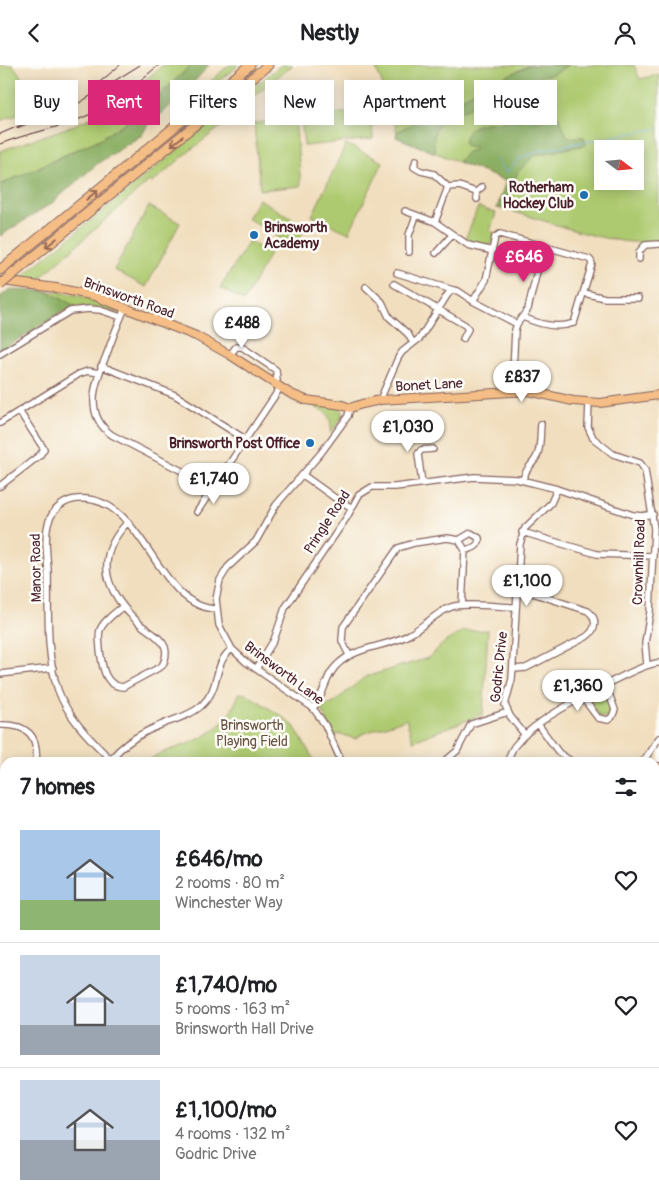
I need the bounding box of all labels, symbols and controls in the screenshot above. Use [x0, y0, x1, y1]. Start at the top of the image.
icon: back [20, 19, 48, 47]
text: Nestly [300, 19, 359, 47]
icon: person [611, 19, 639, 47]
chip: Buy [15, 80, 78, 125]
chip: Rent [88, 80, 160, 125]
chip: Filters [170, 80, 255, 125]
chip: New [265, 80, 334, 125]
chip: Apartment [344, 80, 464, 125]
chip: House [474, 80, 557, 125]
one-way arrow [171, 135, 184, 146]
north arrow [594, 140, 644, 190]
map controls [594, 140, 644, 190]
place label: Rotherham Hockey Club [503, 179, 575, 212]
one-way arrow [85, 189, 98, 200]
marker: Rotherham Hockey Club [578, 189, 590, 201]
place label: Brinsworth Academy [264, 219, 328, 252]
marker: Brinsworth Academy [248, 229, 260, 241]
one-way arrow [44, 238, 57, 249]
pin: £646 [494, 241, 554, 283]
text: £646 [505, 247, 543, 267]
street label: Brinsworth Road [81, 274, 177, 322]
pin: £488 [212, 307, 272, 349]
text: £488 [224, 313, 260, 333]
pin: £837 [492, 361, 552, 403]
text: £837 [504, 367, 540, 387]
street label: Bonet Lane [395, 375, 463, 395]
pin: £1,030 [367, 411, 449, 453]
text: £1,030 [382, 417, 434, 437]
place label: Brinsworth Post Office [169, 435, 301, 452]
marker: Brinsworth Post Office [304, 437, 316, 449]
pin: £1,740 [173, 463, 255, 505]
text: £1,740 [189, 469, 239, 489]
street label: Pringle Road [300, 487, 354, 557]
street label: Crownhill Road [629, 519, 649, 605]
street label: Manor Road [27, 533, 45, 603]
pin: £1,100 [486, 565, 568, 607]
text: £1,100 [503, 571, 551, 591]
street label: Godric Drive [487, 631, 511, 703]
street label: Brinsworth Lane [241, 638, 327, 708]
pin: £1,360 [537, 669, 619, 712]
text: £1,360 [553, 676, 603, 696]
park label: Brinsworth Playing Field [216, 717, 288, 750]
icon: filters [612, 773, 640, 801]
text: 7 homes [20, 774, 95, 801]
text: £646/mo [175, 846, 263, 873]
icon: home [60, 850, 120, 910]
icon: heart [612, 866, 640, 894]
text: 2 rooms · 80 m² [175, 873, 285, 893]
text: Winchester Way [175, 893, 283, 913]
text: £1,740/mo [175, 972, 277, 999]
icon: home [60, 975, 120, 1035]
icon: heart [612, 991, 640, 1019]
text: 5 rooms · 163 m² [175, 999, 290, 1019]
text: Brinsworth Hall Drive [175, 1019, 314, 1039]
text: £1,100/mo [175, 1097, 276, 1124]
icon: home [60, 1100, 120, 1160]
icon: heart [612, 1116, 640, 1144]
text: 4 rooms · 132 m² [175, 1124, 290, 1144]
text: Godric Drive [175, 1144, 256, 1164]

